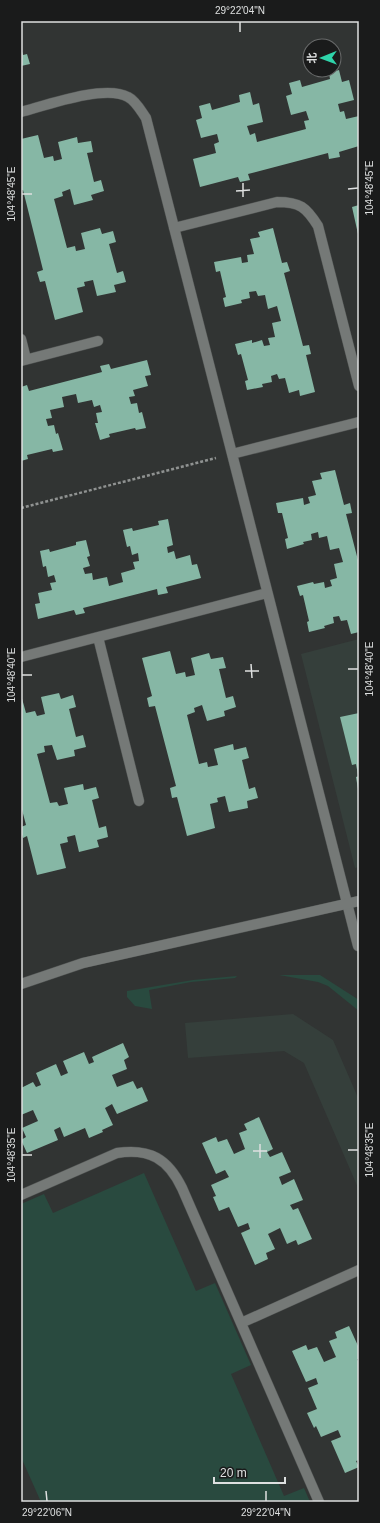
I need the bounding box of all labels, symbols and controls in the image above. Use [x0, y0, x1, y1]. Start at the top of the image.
text: 29°22'04"N [215, 5, 265, 16]
north arrow [302, 38, 342, 78]
text: 北 [306, 53, 318, 64]
text: 104°48'45"E [364, 160, 375, 216]
text: 104°48'45"E [6, 166, 17, 222]
text: 104°48'40"E [364, 641, 375, 697]
text: 104°48'40"E [6, 647, 17, 703]
text: 104°48'35"E [364, 1122, 375, 1178]
text: 104°48'35"E [6, 1127, 17, 1183]
scale bar [214, 1459, 285, 1485]
text: 20 m [220, 1466, 247, 1480]
text: 29°22'06"N [22, 1507, 72, 1518]
text: 29°22'04"N [241, 1507, 291, 1518]

